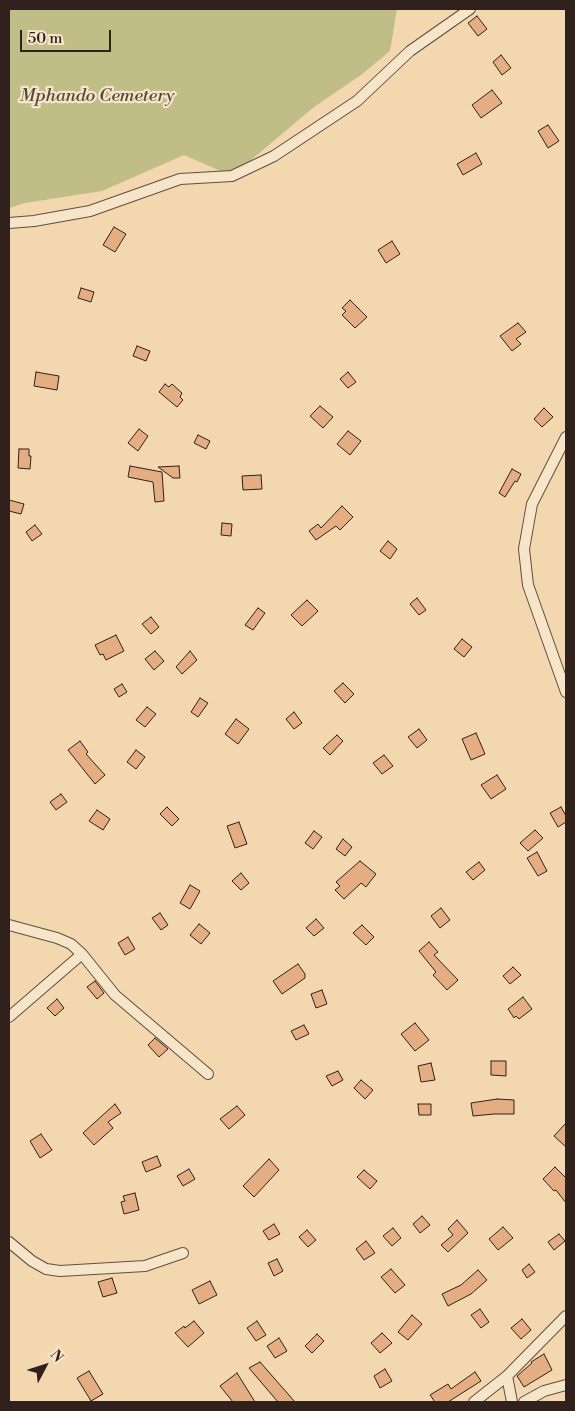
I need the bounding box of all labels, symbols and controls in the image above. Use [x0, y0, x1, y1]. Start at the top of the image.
scale bar [22, 20, 114, 52]
text: 50 m [28, 29, 62, 48]
park label: Mphando Cemetery [20, 86, 174, 108]
north arrow [20, 1341, 70, 1391]
text: N [46, 1346, 67, 1366]

